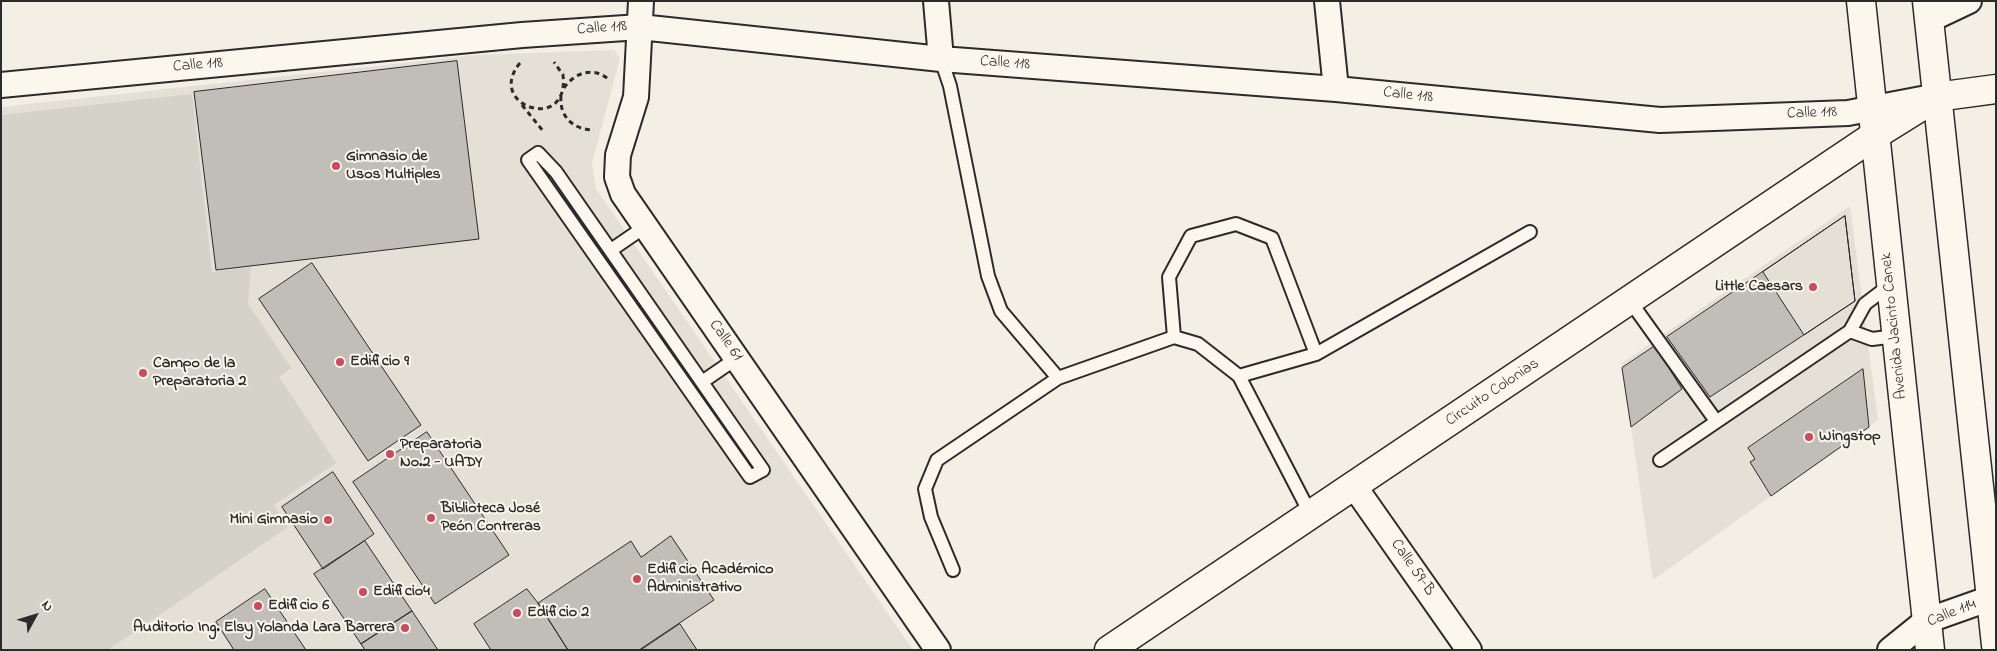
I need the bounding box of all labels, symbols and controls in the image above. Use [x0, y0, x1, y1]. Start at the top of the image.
street label: Calle 118 [576, 18, 628, 40]
street label: Calle 118 [979, 53, 1031, 75]
street label: Calle 118 [172, 54, 224, 78]
street label: Calle 118 [1382, 84, 1434, 108]
street label: Calle 118 [1787, 104, 1837, 124]
place label: Gimnasio de Usos Multiples [346, 147, 441, 185]
marker: Gimnasio de Usos Multiples [330, 160, 342, 172]
street label: Avenida Jacinto Canek [1878, 252, 1912, 400]
place label: Little Caesars [1715, 277, 1803, 297]
marker: Little Caesars [1807, 281, 1819, 293]
street label: Calle 61 [704, 317, 746, 365]
place label: Edificio 9 [350, 352, 409, 372]
place label: Campo de la Preparatoria 2 [153, 354, 247, 392]
street label: Circuito Colonias [1443, 355, 1543, 431]
marker: Edificio 9 [334, 356, 346, 368]
marker: Campo de la Preparatoria 2 [137, 367, 149, 379]
place label: Wingstop [1819, 427, 1881, 447]
marker: Wingstop [1803, 431, 1815, 443]
place label: Preparatoria No.2 - UADY [400, 435, 482, 473]
marker: Preparatoria No.2 - UADY [384, 448, 396, 460]
place label: Biblioteca José Peón Contreras [441, 499, 541, 537]
place label: Mini Gimnasio [229, 510, 318, 530]
marker: Biblioteca José Peón Contreras [425, 512, 437, 524]
marker: Mini Gimnasio [322, 514, 334, 526]
street label: Calle 59-B [1386, 536, 1438, 600]
place label: Edificio Académico Administrativo [647, 560, 774, 598]
marker: Edificio Académico Administrativo [631, 573, 643, 585]
place label: Edificio4 [373, 582, 430, 602]
marker: Edificio4 [357, 586, 369, 598]
north arrow [10, 591, 60, 641]
text: N [36, 596, 58, 617]
place label: Edificio 6 [268, 596, 329, 616]
street label: Calle 114 [1925, 596, 1979, 632]
marker: Edificio 6 [252, 600, 264, 612]
place label: Edificio 2 [527, 603, 589, 623]
marker: Edificio 2 [511, 607, 523, 619]
place label: Auditorio Ing. Elsy Yolanda Lara Barrera [133, 618, 395, 638]
marker: Auditorio Ing. Elsy Yolanda Lara Barrera [399, 622, 411, 634]

